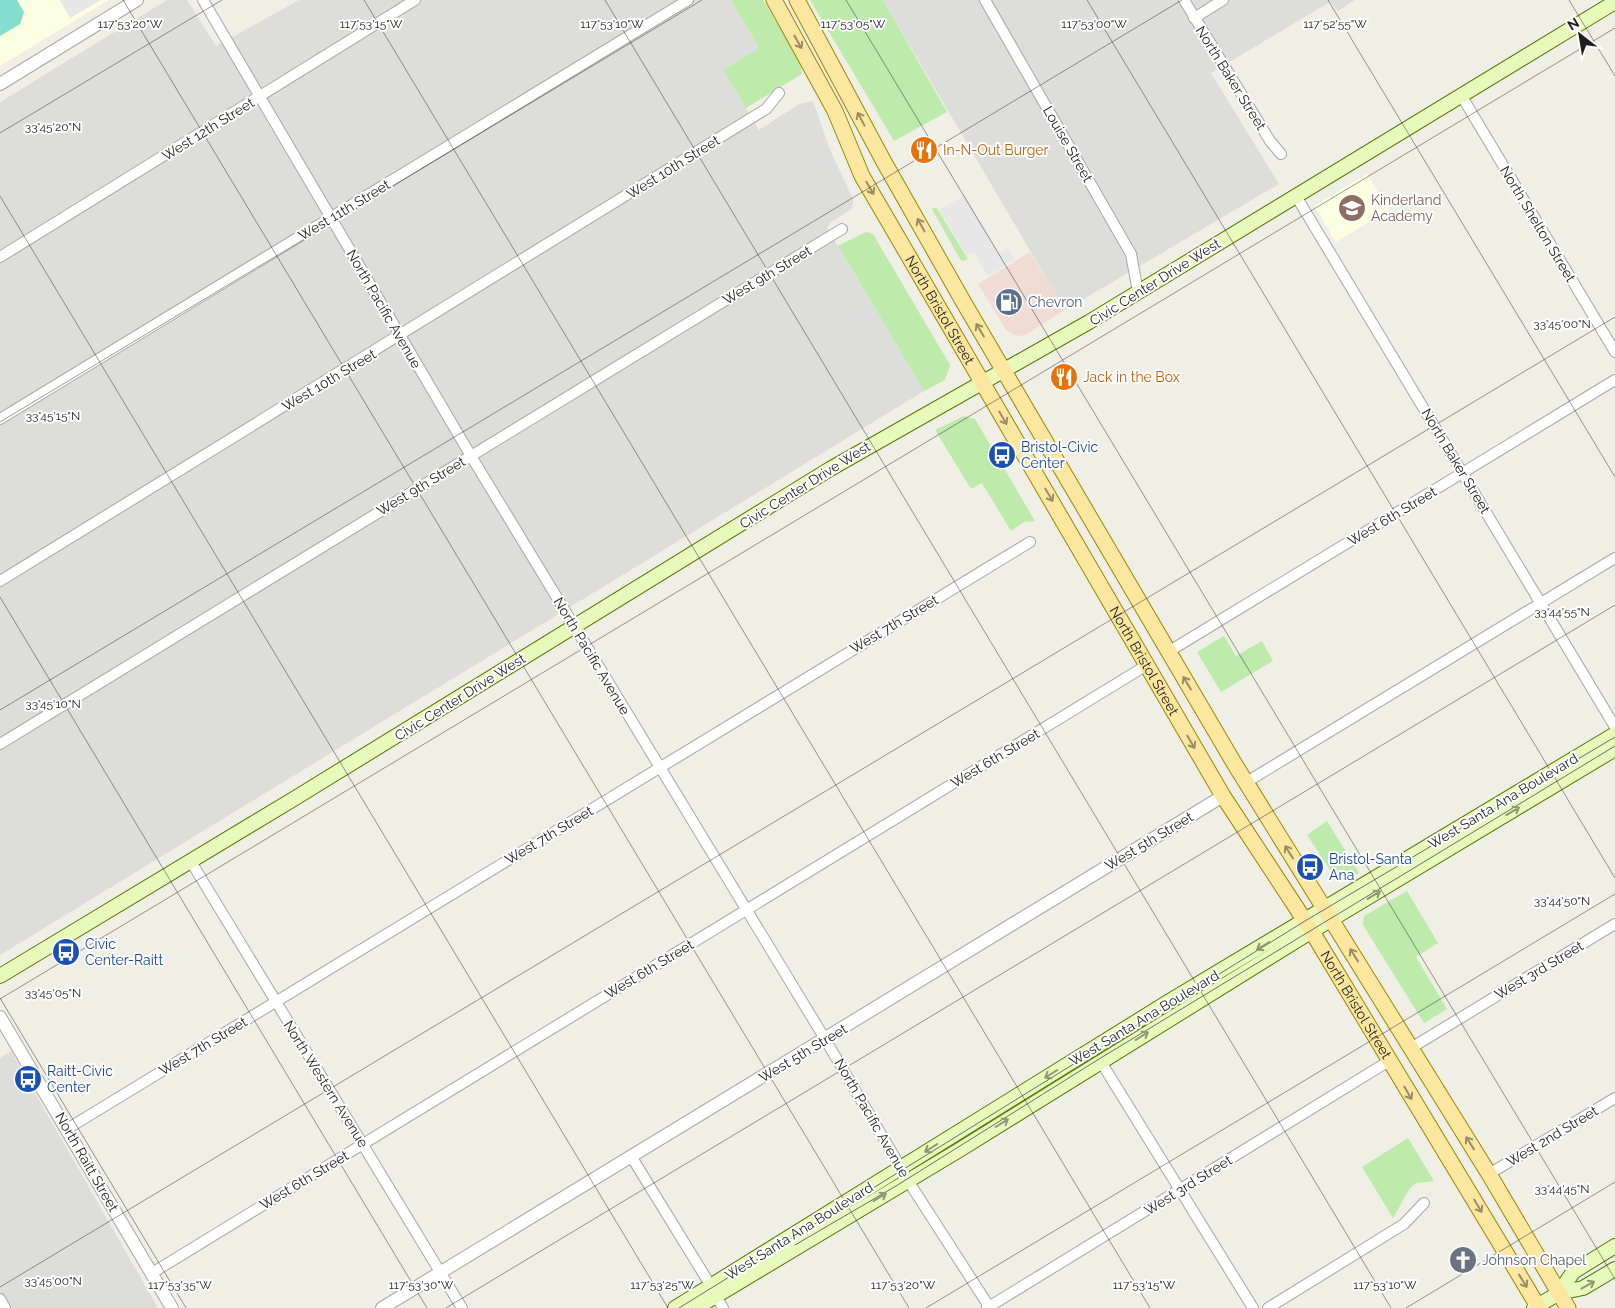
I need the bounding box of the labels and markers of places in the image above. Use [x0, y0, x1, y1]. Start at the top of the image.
restaurant icon: In-N-Out Burger [909, 135, 939, 165]
place label: In-N-Out Burger [943, 142, 1049, 158]
place label: Kinderland Academy [1371, 192, 1441, 224]
school or university icon: Kinderland Academy [1337, 193, 1367, 223]
fuel station icon: Chevron [994, 287, 1024, 317]
place label: Chevron [1028, 294, 1082, 310]
restaurant icon: Jack in the Box [1049, 362, 1079, 392]
place label: Jack in the Box [1083, 369, 1180, 385]
place label: Bristol-Civic Center [1021, 439, 1099, 471]
bus stop icon: Bristol-Civic Center [987, 440, 1017, 470]
place label: Bristol-Santa Ana [1329, 851, 1412, 883]
bus stop icon: Bristol-Santa Ana [1295, 852, 1325, 882]
place label: Civic Center-Raitt [85, 936, 163, 968]
bus stop icon: Civic Center-Raitt [51, 937, 81, 967]
place label: Raitt-Civic Center [47, 1063, 113, 1095]
bus stop icon: Raitt-Civic Center [13, 1064, 43, 1094]
church icon: Johnson Chapel [1448, 1245, 1478, 1275]
place label: Johnson Chapel [1482, 1252, 1586, 1268]

